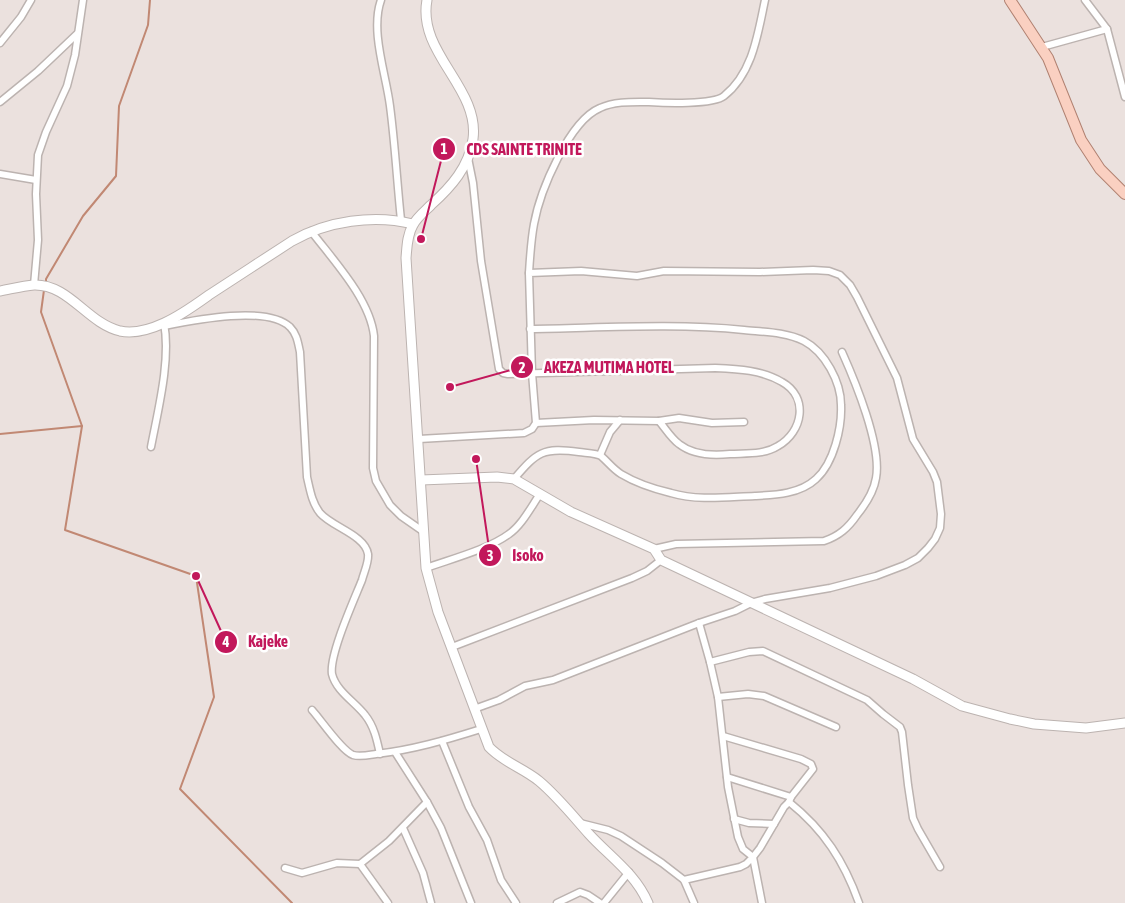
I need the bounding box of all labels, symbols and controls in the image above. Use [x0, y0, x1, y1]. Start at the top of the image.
callout: CDS SAINTE TRINITE [431, 134, 592, 165]
text: 1 [440, 140, 448, 157]
text: CDS SAINTE TRINITE [466, 140, 582, 158]
callout: AKEZA MUTIMA HOTEL [509, 352, 684, 383]
text: AKEZA MUTIMA HOTEL [543, 358, 675, 376]
text: 2 [518, 359, 526, 376]
callout: Isoko [478, 540, 554, 571]
text: Isoko [512, 546, 544, 564]
text: 3 [486, 547, 494, 564]
callout: Kajeke [213, 626, 298, 657]
text: Kajeke [248, 632, 288, 650]
text: 4 [221, 633, 230, 650]

